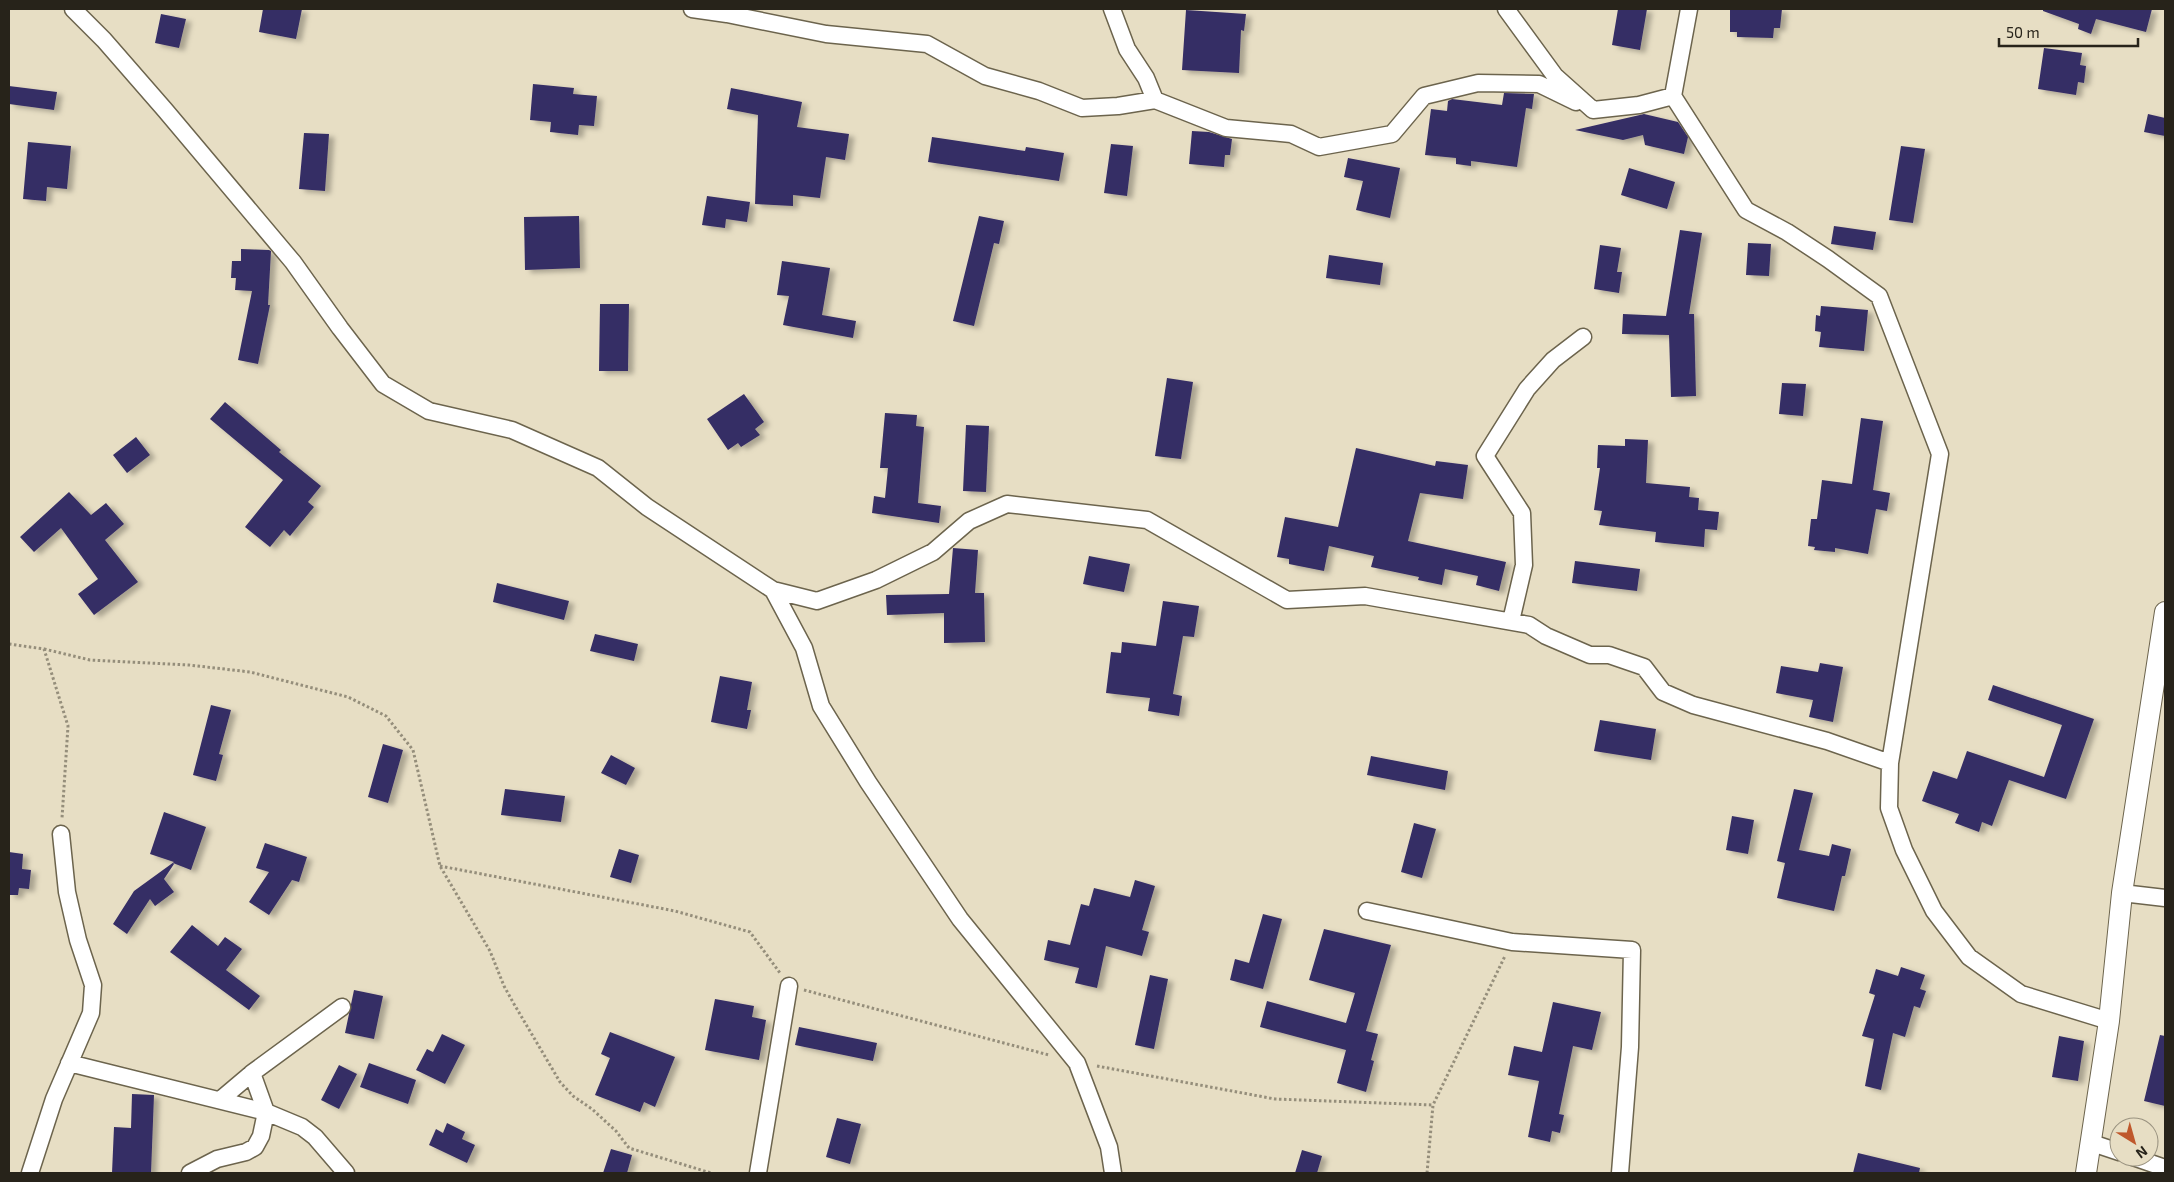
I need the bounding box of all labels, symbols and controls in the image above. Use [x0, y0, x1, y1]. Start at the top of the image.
scale bar [1999, 15, 2138, 47]
text: 50 m [2006, 23, 2040, 41]
north arrow [2109, 1117, 2159, 1167]
text: N [2133, 1143, 2151, 1163]

